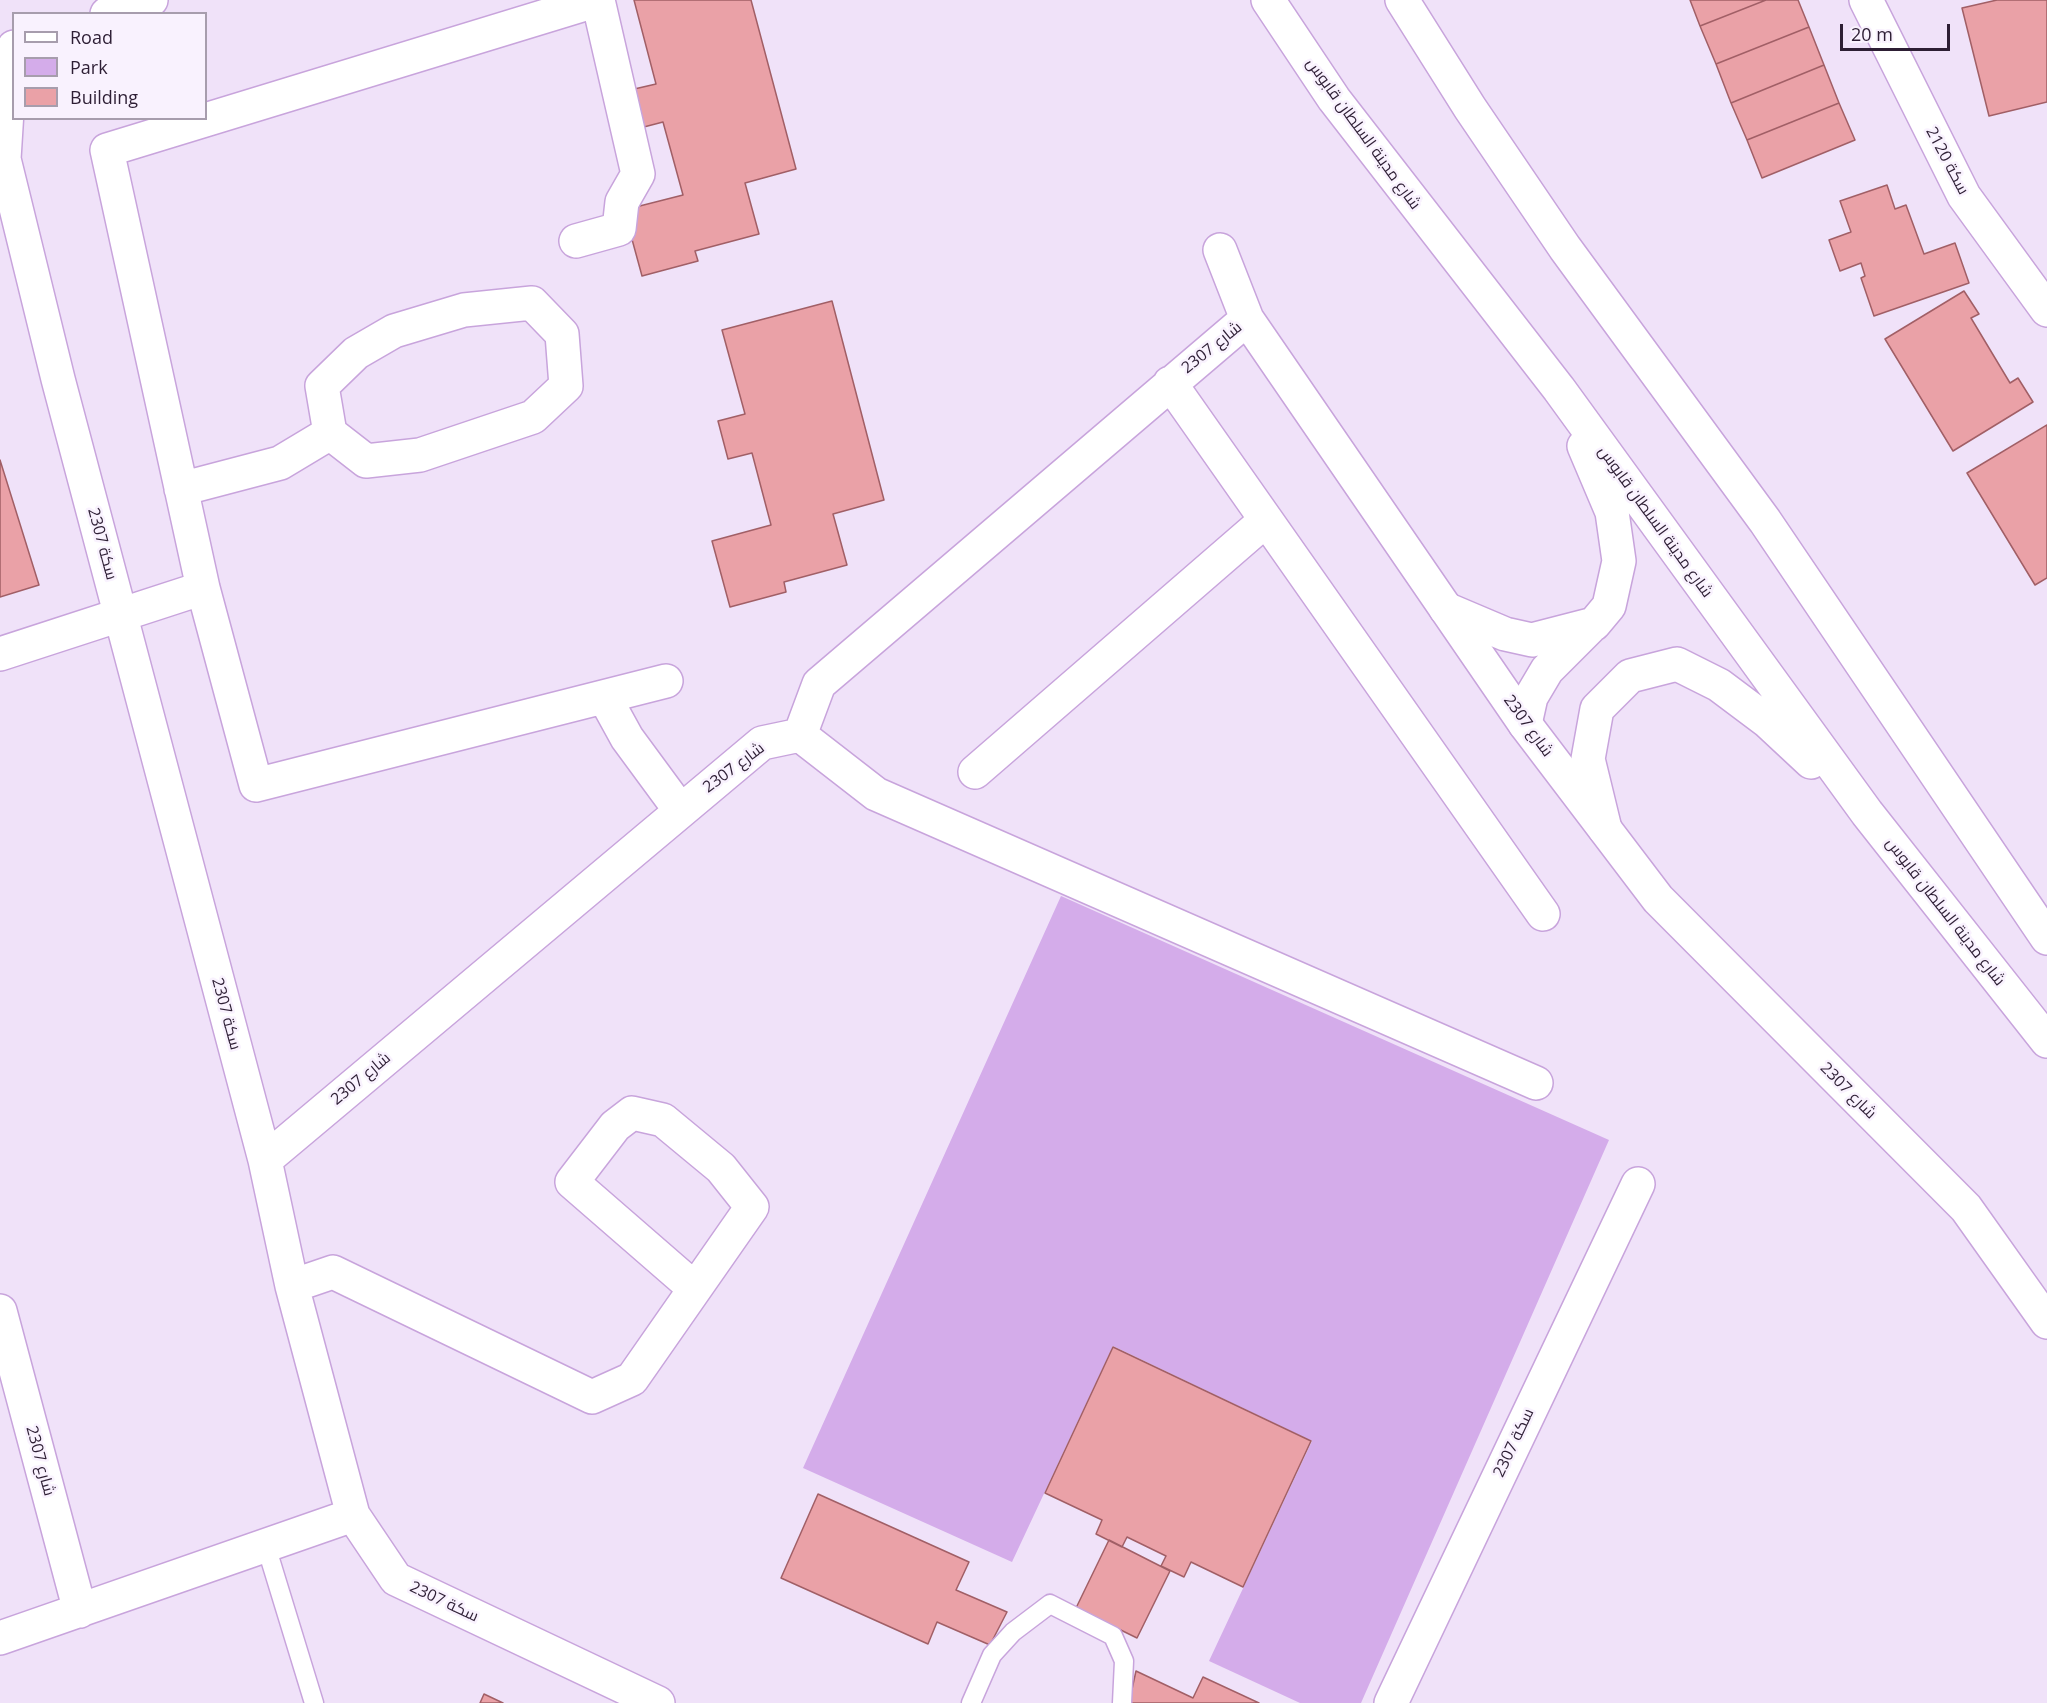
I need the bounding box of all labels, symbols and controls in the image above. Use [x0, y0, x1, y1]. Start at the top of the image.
legend [12, 12, 207, 120]
scale bar [1843, 12, 1952, 50]
text: 20 m [1851, 22, 1893, 46]
text: Road [70, 25, 113, 49]
text: Park [70, 55, 108, 79]
street label: شارع مدينة السلطان قابوس [1302, 55, 1424, 213]
text: Building [70, 85, 138, 109]
street label: سكة 2120 [1921, 124, 1973, 198]
street label: 2307 شارع [1178, 318, 1246, 378]
street label: شارع مدينة السلطان قابوس [1594, 443, 1716, 601]
street label: سكة 2307 [83, 506, 121, 582]
street label: 2307 شارع [1499, 691, 1557, 761]
street label: 2307 شارع [700, 739, 768, 797]
street label: شارع مدينة السلطان قابوس [1881, 834, 2009, 990]
street label: سكة 2307 [207, 976, 245, 1052]
street label: 2307 شارع [327, 1049, 395, 1109]
street label: 2307 شارع [1816, 1059, 1880, 1123]
street label: سكة 2307 [1490, 1406, 1538, 1480]
street label: 2307 شارع [21, 1424, 59, 1498]
street label: سكة 2307 [407, 1578, 481, 1626]

